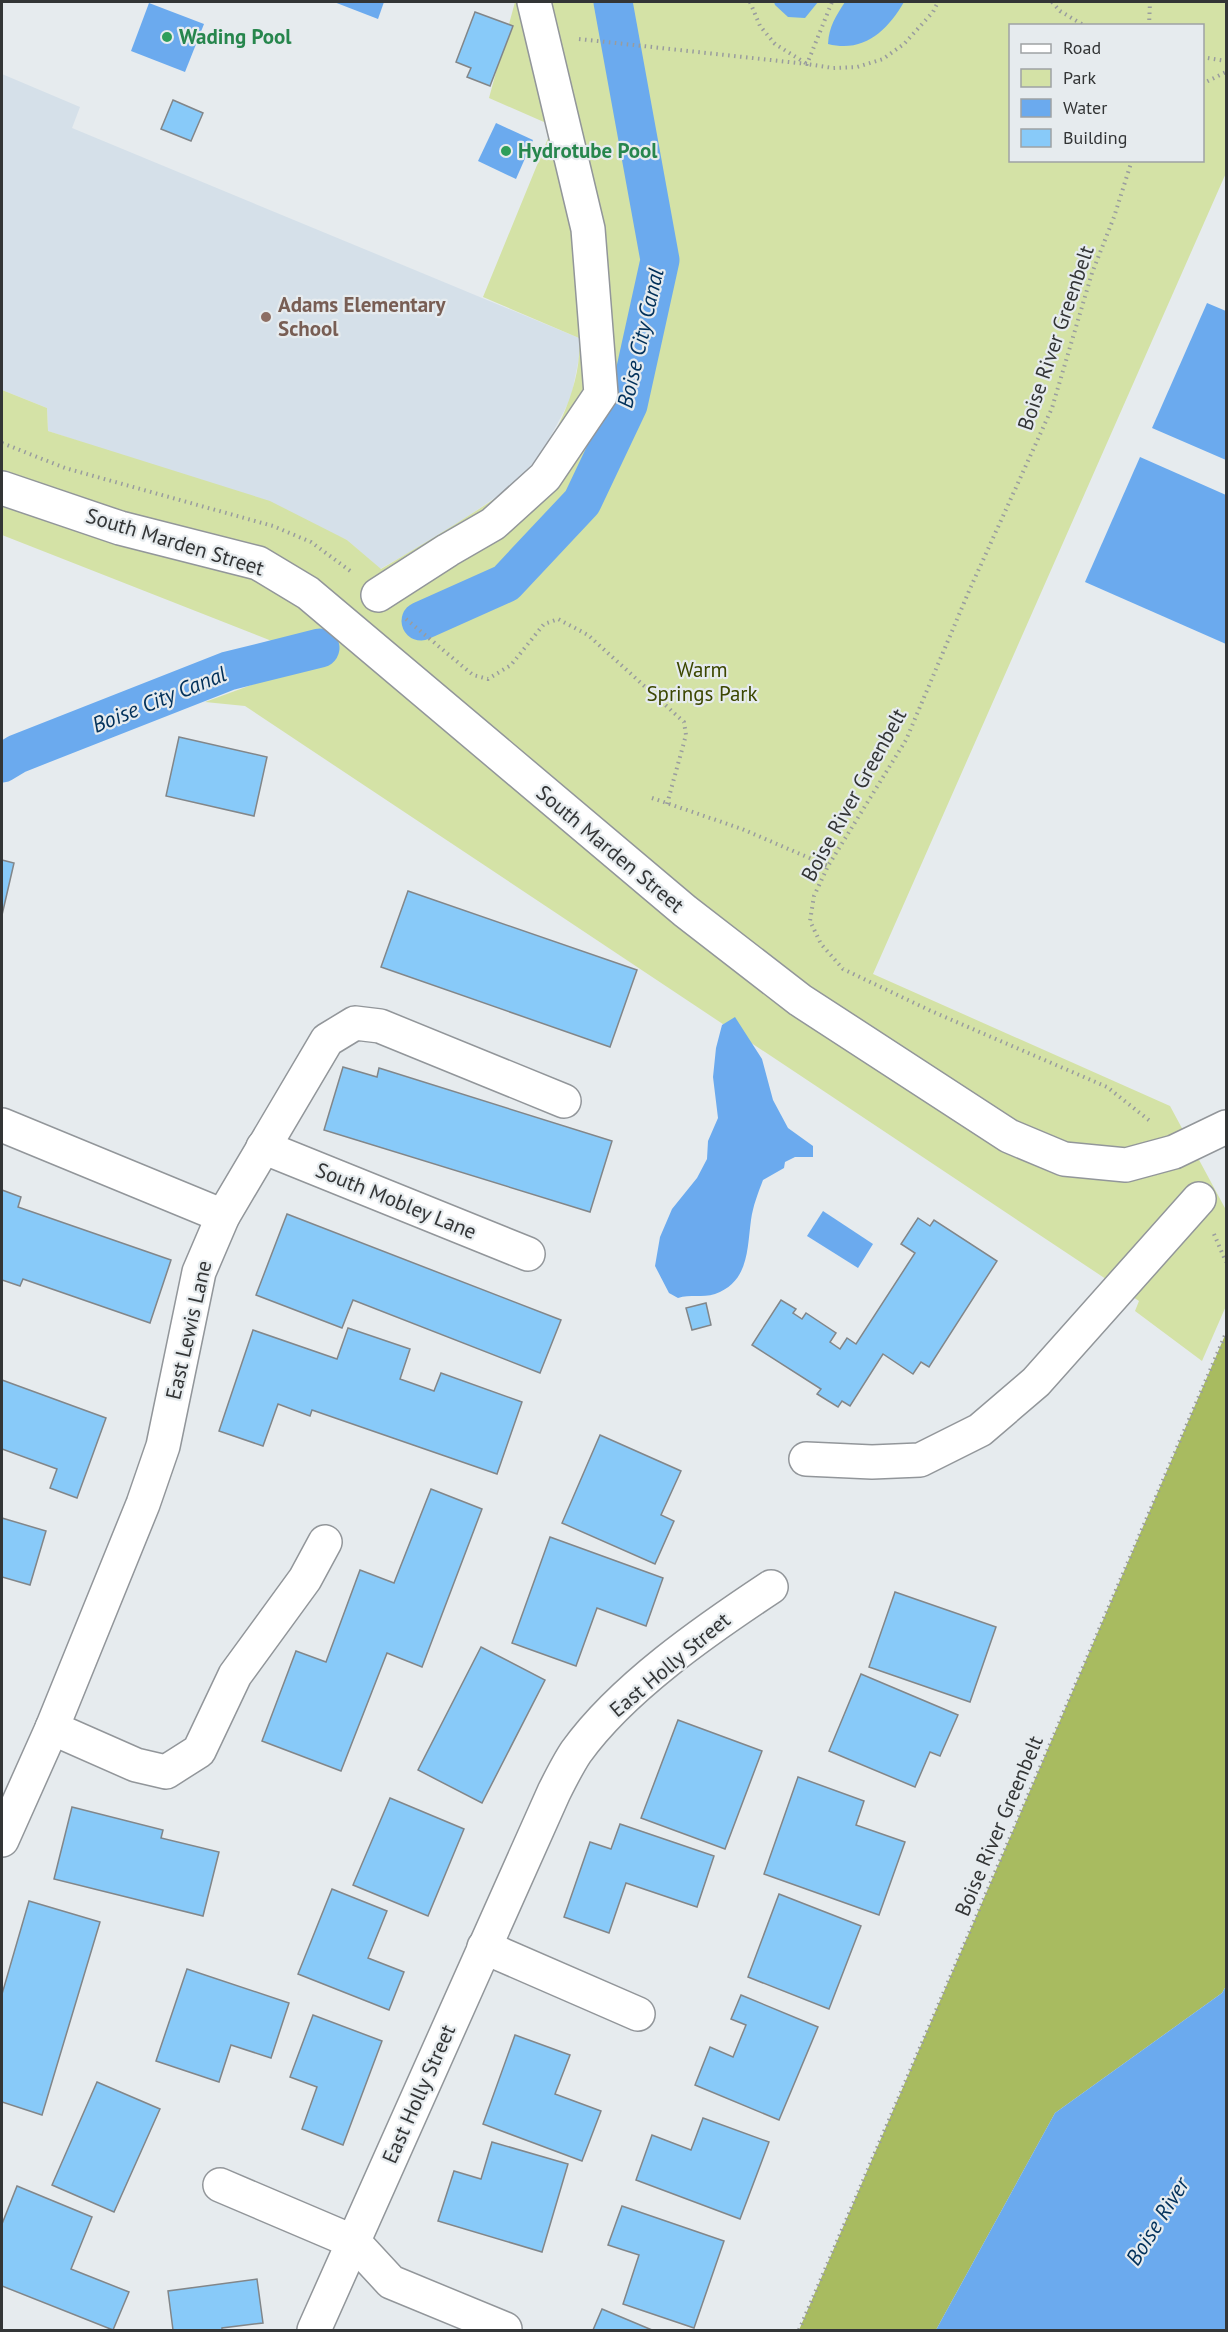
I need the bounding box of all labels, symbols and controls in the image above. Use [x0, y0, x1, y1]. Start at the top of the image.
place label: Wading Pool [179, 23, 292, 50]
legend [1009, 24, 1204, 162]
marker: Wading Pool [160, 30, 174, 44]
text: Road [1063, 36, 1101, 59]
text: Park [1063, 66, 1096, 89]
text: Water [1063, 96, 1107, 119]
text: Building [1063, 126, 1127, 149]
place label: Hydrotube Pool [518, 137, 658, 164]
marker: Hydrotube Pool [499, 144, 513, 158]
street label: Boise River Greenbelt [1011, 242, 1100, 434]
water label: Boise City Canal [610, 265, 670, 411]
place label: Adams Elementary School [278, 291, 446, 342]
marker: Adams Elementary School [259, 310, 273, 324]
street label: South Marden Street [83, 502, 267, 581]
park label: Warm Springs Park [646, 656, 758, 707]
water label: Boise City Canal [88, 659, 230, 739]
street label: Boise River Greenbelt [795, 704, 912, 886]
street label: South Marden Street [531, 779, 690, 918]
street label: South Mobley Lane [312, 1156, 481, 1245]
street label: East Lewis Lane [159, 1258, 218, 1402]
street label: East Holly Street [604, 1606, 735, 1723]
street label: Boise River Greenbelt [948, 1731, 1049, 1920]
street label: East Holly Street [376, 2020, 461, 2167]
water label: Boise River [1119, 2170, 1196, 2270]

